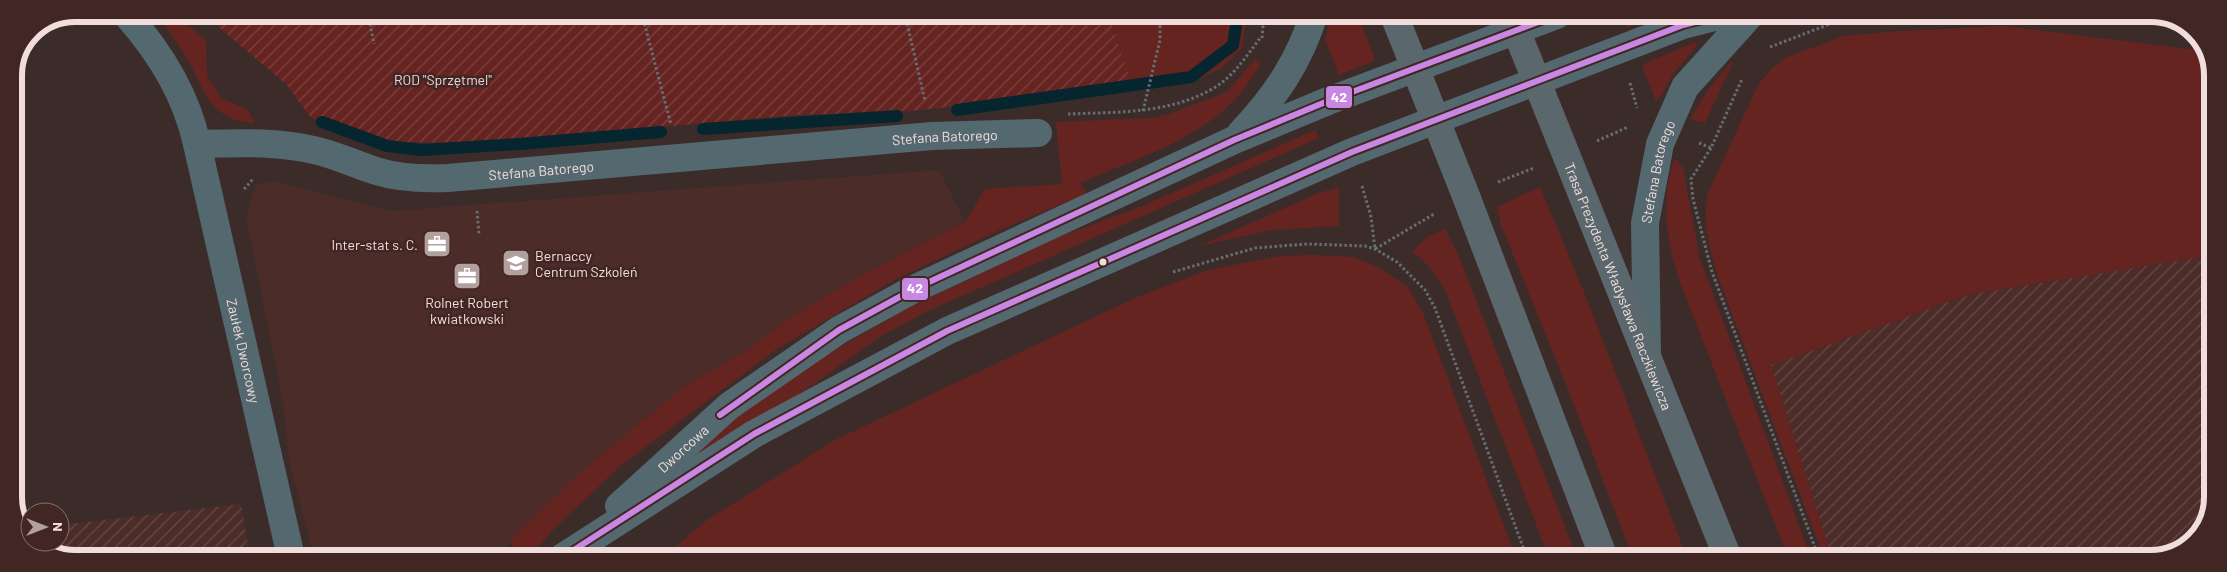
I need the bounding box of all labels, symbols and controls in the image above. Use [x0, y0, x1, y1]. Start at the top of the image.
park label: ROD "Sprzętmel" [394, 71, 492, 88]
line badge: 42 [1325, 85, 1353, 109]
text: 42 [1331, 88, 1347, 105]
street label: Stefana Batorego [1637, 117, 1678, 225]
street label: Stefana Batorego [891, 126, 998, 148]
street label: Stefana Batorego [488, 157, 595, 183]
street label: Trasa Prezydenta Władysława Raczkiewicza [1561, 160, 1676, 412]
office icon: Inter-stat s. C. [422, 229, 452, 259]
place label: Inter-stat s. C. [331, 236, 418, 253]
place label: Bernaccy Centrum Szkoleń [535, 247, 638, 280]
school or university icon: Bernaccy Centrum Szkoleń [501, 248, 531, 278]
unlabelled marker [1098, 257, 1108, 267]
office icon: Rolnet Robert kwiatkowski [452, 261, 482, 291]
line badge: 42 [901, 277, 929, 301]
text: 42 [907, 279, 923, 296]
place label: Rolnet Robert kwiatkowski [425, 294, 509, 327]
street label: Zaułek Dworcowy [224, 297, 264, 405]
street label: Dworcowa [654, 421, 712, 476]
north arrow [20, 502, 70, 552]
text: N [50, 522, 67, 532]

